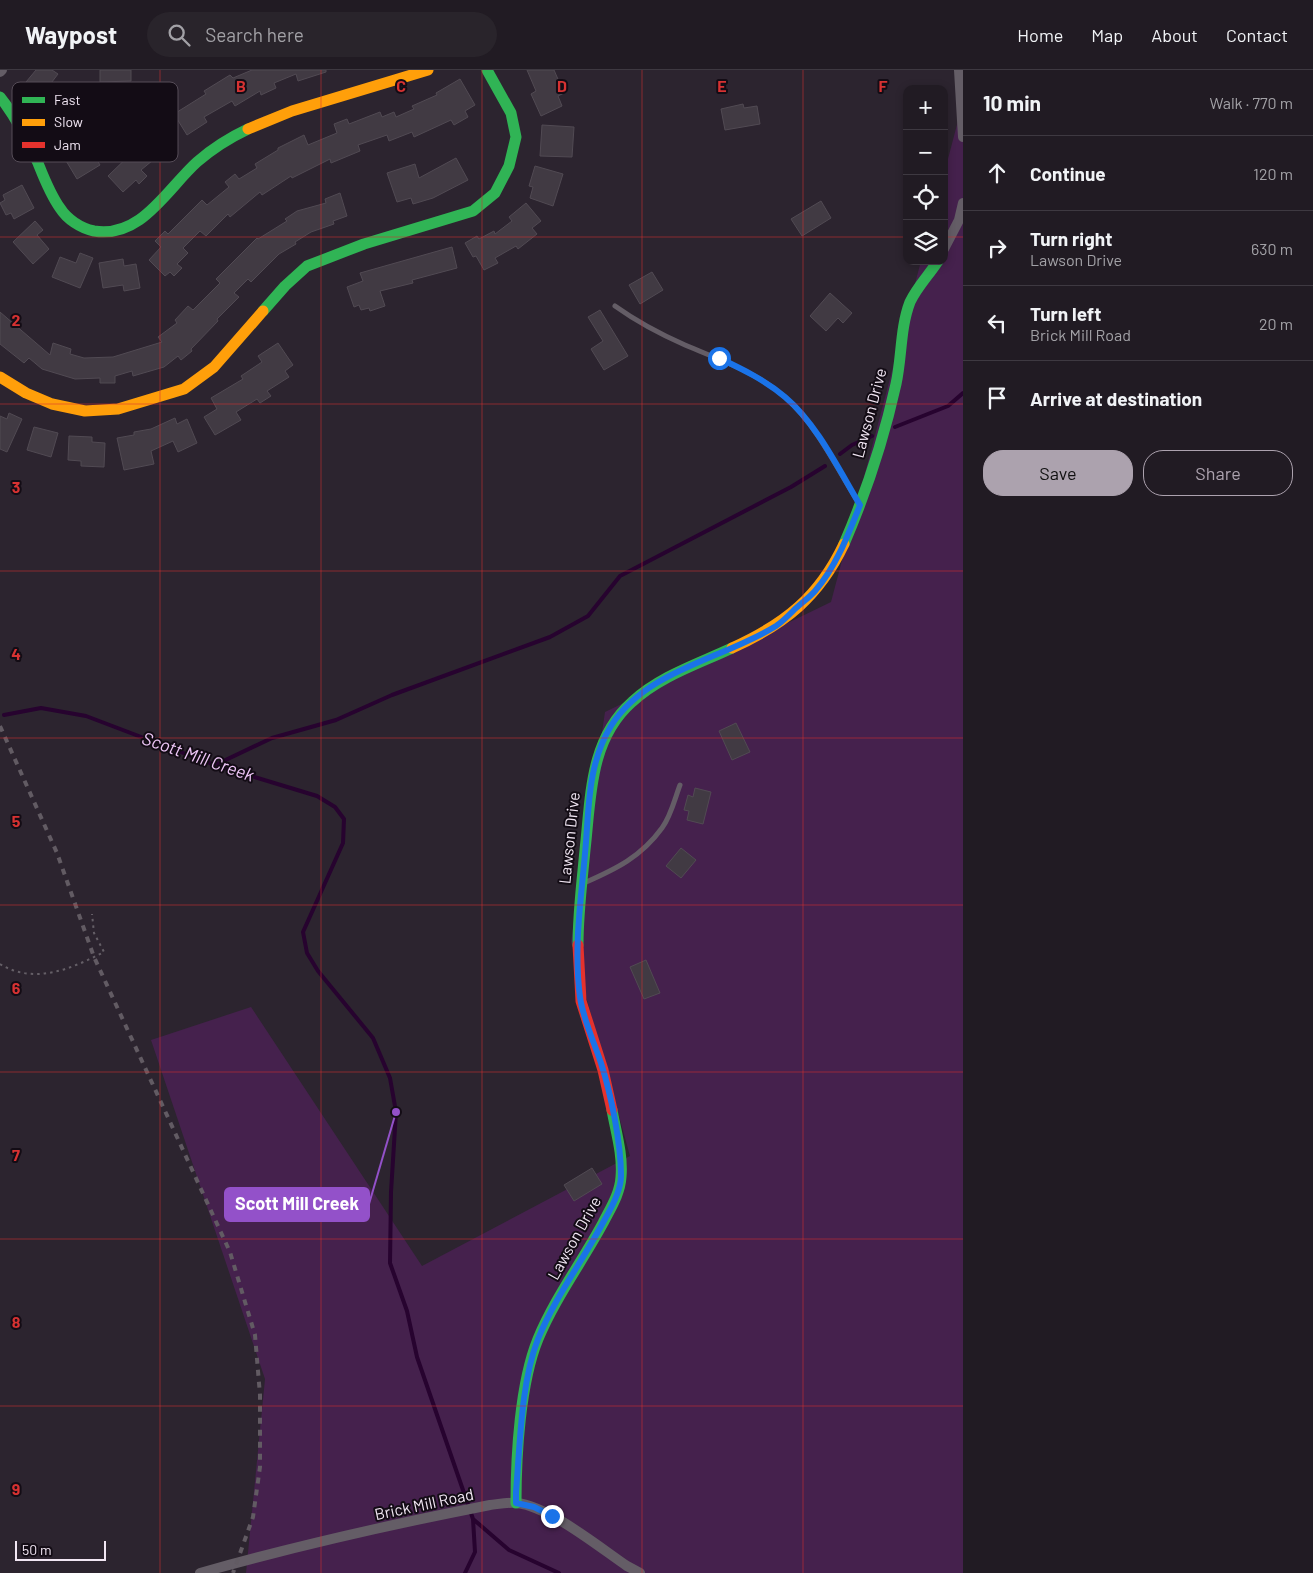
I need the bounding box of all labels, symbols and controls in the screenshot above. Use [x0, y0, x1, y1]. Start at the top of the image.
search box [147, 12, 497, 57]
text: Waypost [25, 20, 117, 49]
icon: search [165, 21, 193, 49]
text: Search here [205, 23, 304, 46]
text: Home [1017, 24, 1063, 46]
text: Map [1091, 24, 1123, 46]
text: About [1151, 24, 1198, 46]
text: Contact [1226, 24, 1288, 46]
text: B [236, 76, 246, 95]
text: C [396, 76, 406, 95]
text: D [557, 76, 567, 95]
text: E [717, 76, 727, 95]
text: F [879, 76, 888, 95]
legend [12, 82, 178, 162]
map controls [903, 85, 948, 265]
button: + [903, 85, 948, 130]
text: 10 min [983, 90, 1041, 115]
text: Fast [54, 91, 80, 108]
text: Walk · 770 m [1209, 93, 1293, 112]
text: Slow [54, 113, 83, 130]
button: − [903, 130, 948, 175]
text: Jam [54, 136, 81, 153]
icon: ahead [983, 159, 1011, 187]
text: Continue [1030, 162, 1106, 185]
text: 120 m [1253, 164, 1293, 183]
button: locate [903, 175, 948, 220]
button: layers [903, 220, 948, 265]
text: Turn right [1030, 227, 1112, 250]
icon: right [983, 234, 1011, 262]
text: 630 m [1251, 239, 1293, 258]
text: Lawson Drive [1030, 250, 1122, 269]
text: Turn left [1030, 302, 1101, 325]
icon: left [983, 309, 1011, 337]
text: 2 [12, 310, 21, 329]
text: 20 m [1259, 314, 1293, 333]
text: Brick Mill Road [1030, 325, 1131, 344]
route start [708, 347, 731, 370]
street label: Lawson Drive [847, 366, 890, 460]
icon: arrive [983, 384, 1011, 412]
text: Arrive at destination [1030, 387, 1202, 410]
button: Save [983, 450, 1133, 496]
button: Share [1143, 450, 1293, 496]
text: 3 [12, 477, 20, 496]
text: 4 [11, 644, 21, 663]
water label: Scott Mill Creek [139, 727, 258, 786]
street label: Lawson Drive [554, 791, 583, 885]
text: 5 [12, 811, 21, 830]
text: 6 [12, 978, 21, 997]
text: 7 [12, 1145, 20, 1164]
callout: Scott Mill Creek [225, 1188, 369, 1221]
text: Scott Mill Creek [235, 1192, 359, 1214]
street label: Lawson Drive [543, 1193, 604, 1283]
text: 8 [12, 1312, 21, 1331]
text: 9 [12, 1479, 20, 1498]
street label: Brick Mill Road [373, 1484, 475, 1523]
route end [541, 1505, 564, 1528]
scale bar [15, 1538, 106, 1561]
text: 50 m [22, 1541, 51, 1558]

